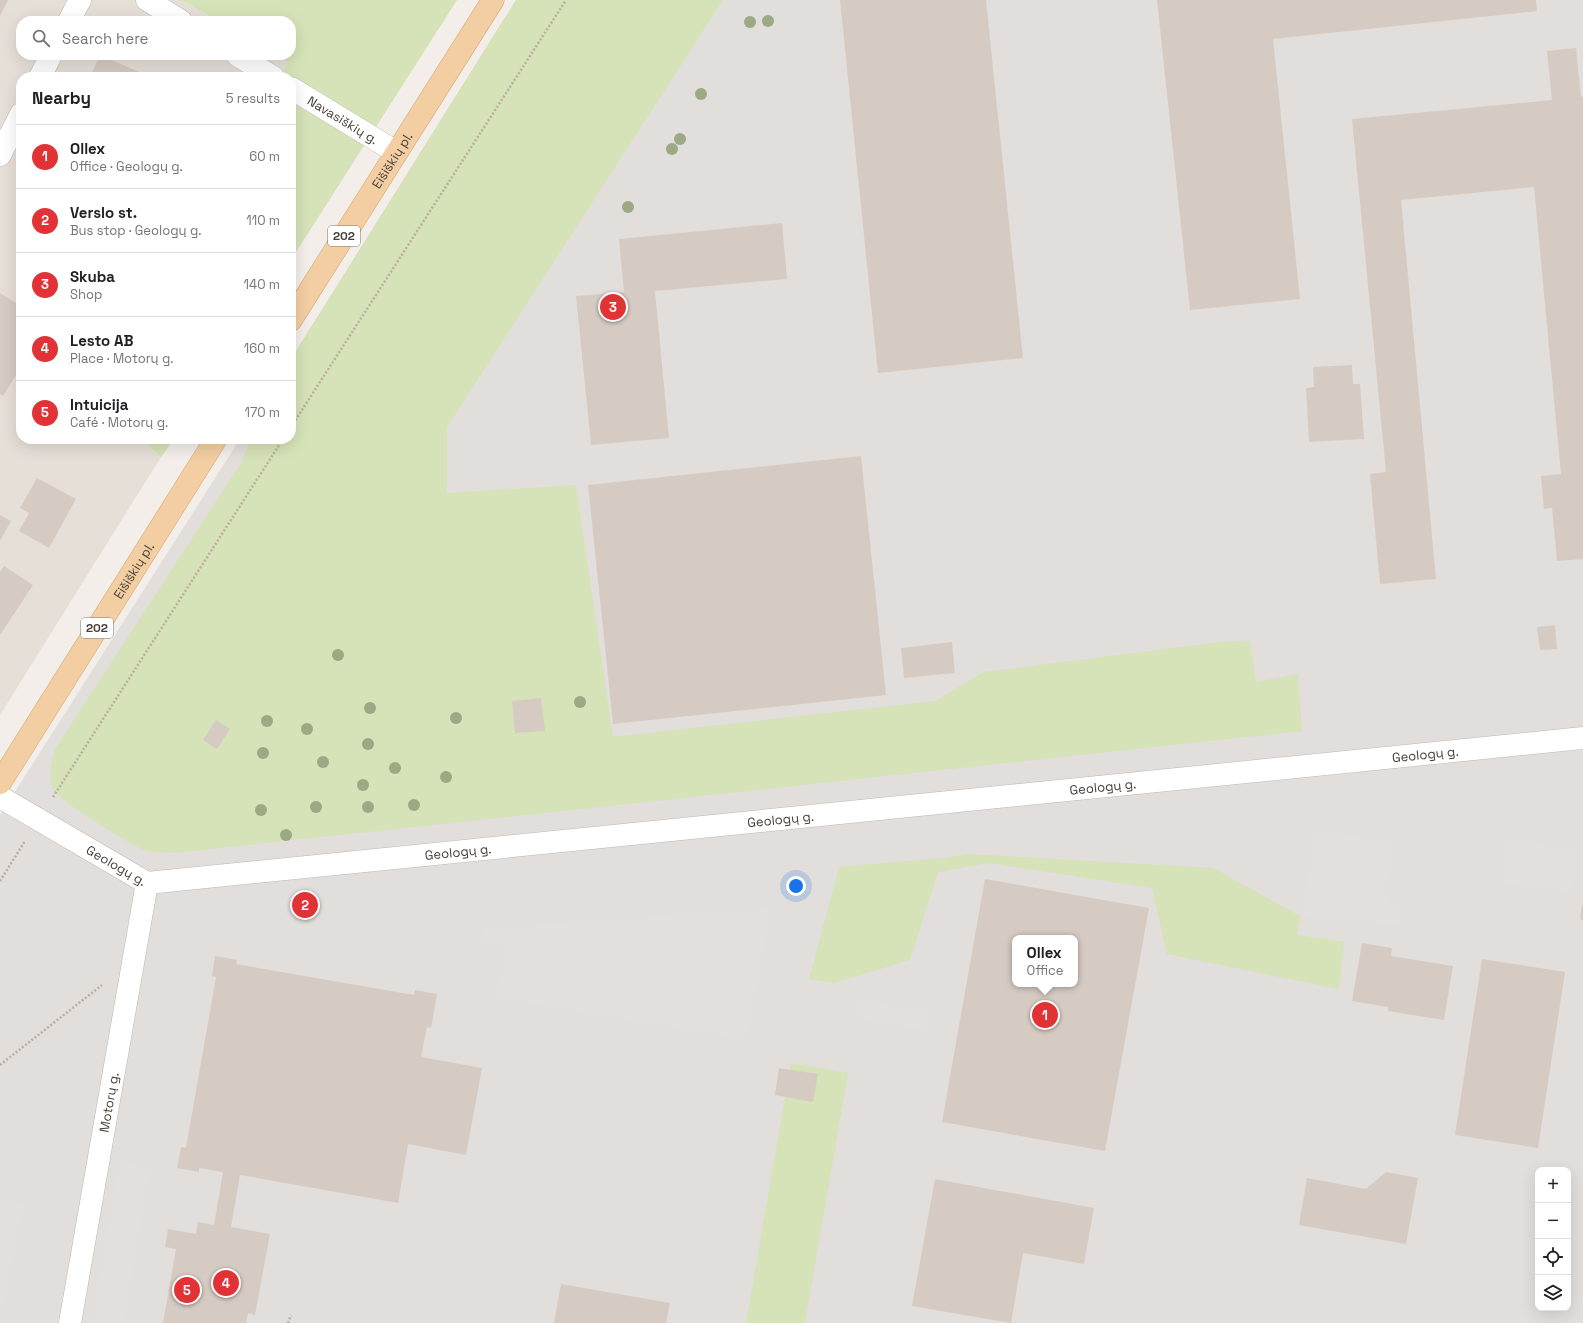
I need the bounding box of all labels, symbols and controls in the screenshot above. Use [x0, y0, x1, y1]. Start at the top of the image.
search box [16, 16, 296, 60]
icon: search [30, 27, 52, 49]
text: Search here [62, 29, 148, 48]
text: Nearby [32, 87, 91, 109]
text: 5 results [226, 90, 280, 107]
street label: Navasiškių g. [304, 92, 381, 148]
street label: Eišiškių pl. [368, 129, 417, 192]
text: Ollex [70, 139, 105, 158]
text: 1 [42, 148, 48, 165]
text: 60 m [249, 148, 280, 165]
text: Office · Geologų g. [70, 158, 183, 175]
text: Verslo st. [70, 203, 137, 222]
text: 2 [41, 212, 49, 229]
text: 110 m [246, 212, 280, 229]
text: Bus stop · Geologų g. [70, 222, 202, 239]
road number: 202 [328, 226, 360, 246]
text: Skuba [70, 267, 115, 286]
text: 3 [41, 276, 49, 293]
text: 140 m [244, 276, 280, 293]
text: Shop [70, 286, 102, 303]
pin: 3 [600, 292, 626, 322]
text: Lesto AB [70, 331, 133, 350]
text: 4 [41, 340, 49, 357]
text: 160 m [244, 340, 280, 357]
text: Place · Motorų g. [70, 350, 174, 367]
text: Intuicija [70, 395, 129, 414]
text: 5 [41, 404, 49, 421]
text: 170 m [244, 404, 280, 421]
text: Café · Motorų g. [70, 414, 168, 431]
street label: Eišiškių pl. [110, 539, 158, 602]
road number: 202 [81, 618, 113, 638]
street label: Geologų g. [1391, 743, 1459, 766]
street label: Geologų g. [1069, 775, 1137, 799]
street label: Geologų g. [746, 808, 815, 831]
street label: Geologų g. [424, 840, 492, 864]
street label: Geologų g. [83, 841, 149, 890]
your location [786, 876, 806, 896]
pin: 2 [292, 890, 318, 920]
popup [1012, 935, 1078, 987]
text: Ollex [1027, 943, 1062, 962]
text: Office [1027, 962, 1063, 979]
pin: 1 [1032, 1000, 1058, 1030]
street label: Motorų g. [96, 1071, 123, 1134]
map controls [1535, 1167, 1571, 1311]
button: + [1535, 1167, 1571, 1203]
button: − [1535, 1203, 1571, 1239]
button: locate [1535, 1239, 1571, 1275]
pin: 4 [213, 1268, 239, 1298]
pin: 5 [174, 1275, 200, 1305]
button: layers [1535, 1275, 1571, 1311]

